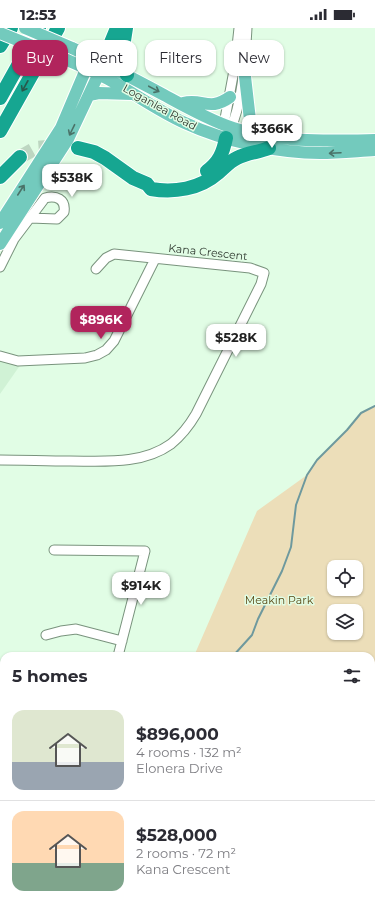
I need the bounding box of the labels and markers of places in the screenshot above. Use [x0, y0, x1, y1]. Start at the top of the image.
pin: $366K [244, 115, 300, 149]
pin: $538K [44, 164, 100, 198]
pin: $896K [73, 306, 129, 340]
pin: $528K [208, 324, 264, 358]
pin: $914K [113, 572, 169, 606]

